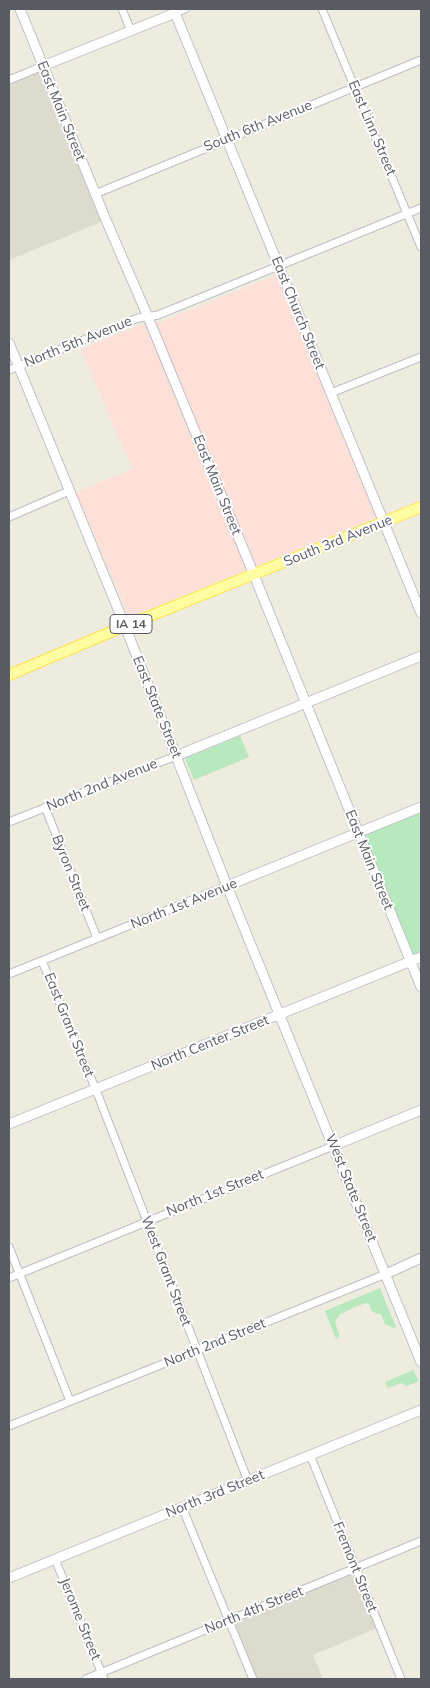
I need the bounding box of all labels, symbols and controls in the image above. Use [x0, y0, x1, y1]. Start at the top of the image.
street label: East Main Street [33, 59, 89, 163]
street label: East Linn Street [344, 78, 400, 178]
street label: South 6th Avenue [201, 97, 315, 155]
street label: East Church Street [268, 254, 328, 372]
street label: North 5th Avenue [22, 313, 134, 371]
street label: East Main Street [189, 433, 245, 537]
street label: South 3rd Avenue [281, 512, 395, 570]
road number: IA 14 [110, 614, 152, 634]
street label: East State Street [129, 653, 185, 761]
street label: North 2nd Avenue [44, 755, 160, 815]
street label: East Main Street [341, 808, 397, 912]
street label: Byron Street [48, 833, 94, 913]
street label: North 1st Avenue [128, 875, 240, 933]
street label: East Grant Street [40, 970, 98, 1080]
street label: North Center Street [149, 1012, 271, 1074]
street label: West State Street [322, 1132, 380, 1244]
street label: North 1st Street [164, 1166, 266, 1220]
street label: West Grant Street [137, 1213, 195, 1329]
street label: North 2nd Street [162, 1315, 268, 1371]
street label: North 3rd Street [163, 1467, 267, 1521]
street label: Fremont Street [329, 1519, 381, 1615]
street label: Jerome Street [56, 1575, 104, 1663]
street label: North 4th Street [202, 1583, 306, 1637]

